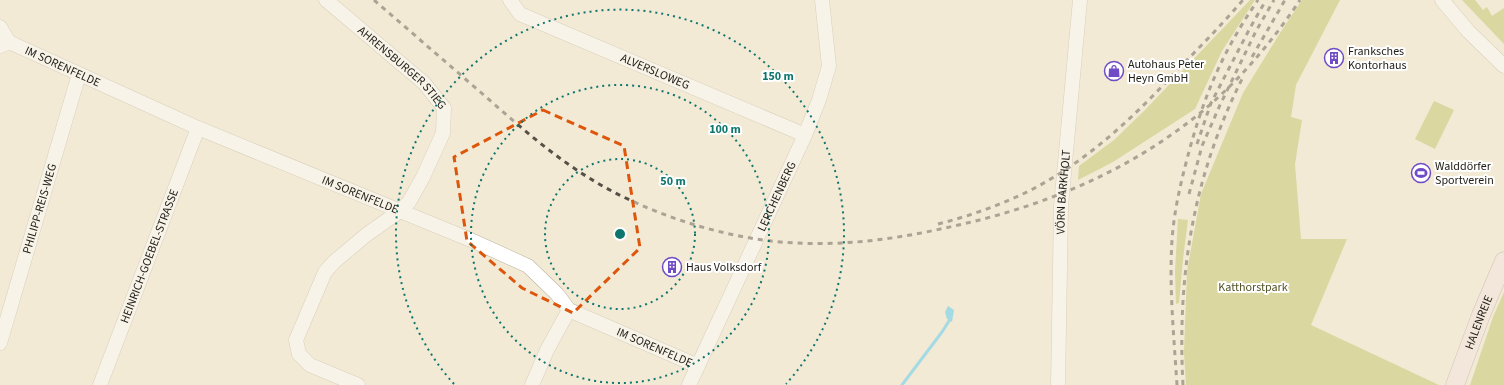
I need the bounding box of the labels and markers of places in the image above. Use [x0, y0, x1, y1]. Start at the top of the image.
place label: Franksches Kontorhaus [1348, 43, 1407, 74]
building icon: Franksches Kontorhaus [1323, 47, 1345, 69]
place label: Autohaus Peter Heyn GmbH [1128, 56, 1205, 87]
shop icon: Autohaus Peter Heyn GmbH [1103, 60, 1125, 82]
place label: Walddörfer Sportverein [1435, 158, 1494, 189]
sports icon: Walddörfer Sportverein [1410, 162, 1432, 184]
centre of rings [613, 227, 627, 241]
building icon: Haus Volksdorf [661, 256, 683, 278]
place label: Haus Volksdorf [686, 259, 762, 276]

